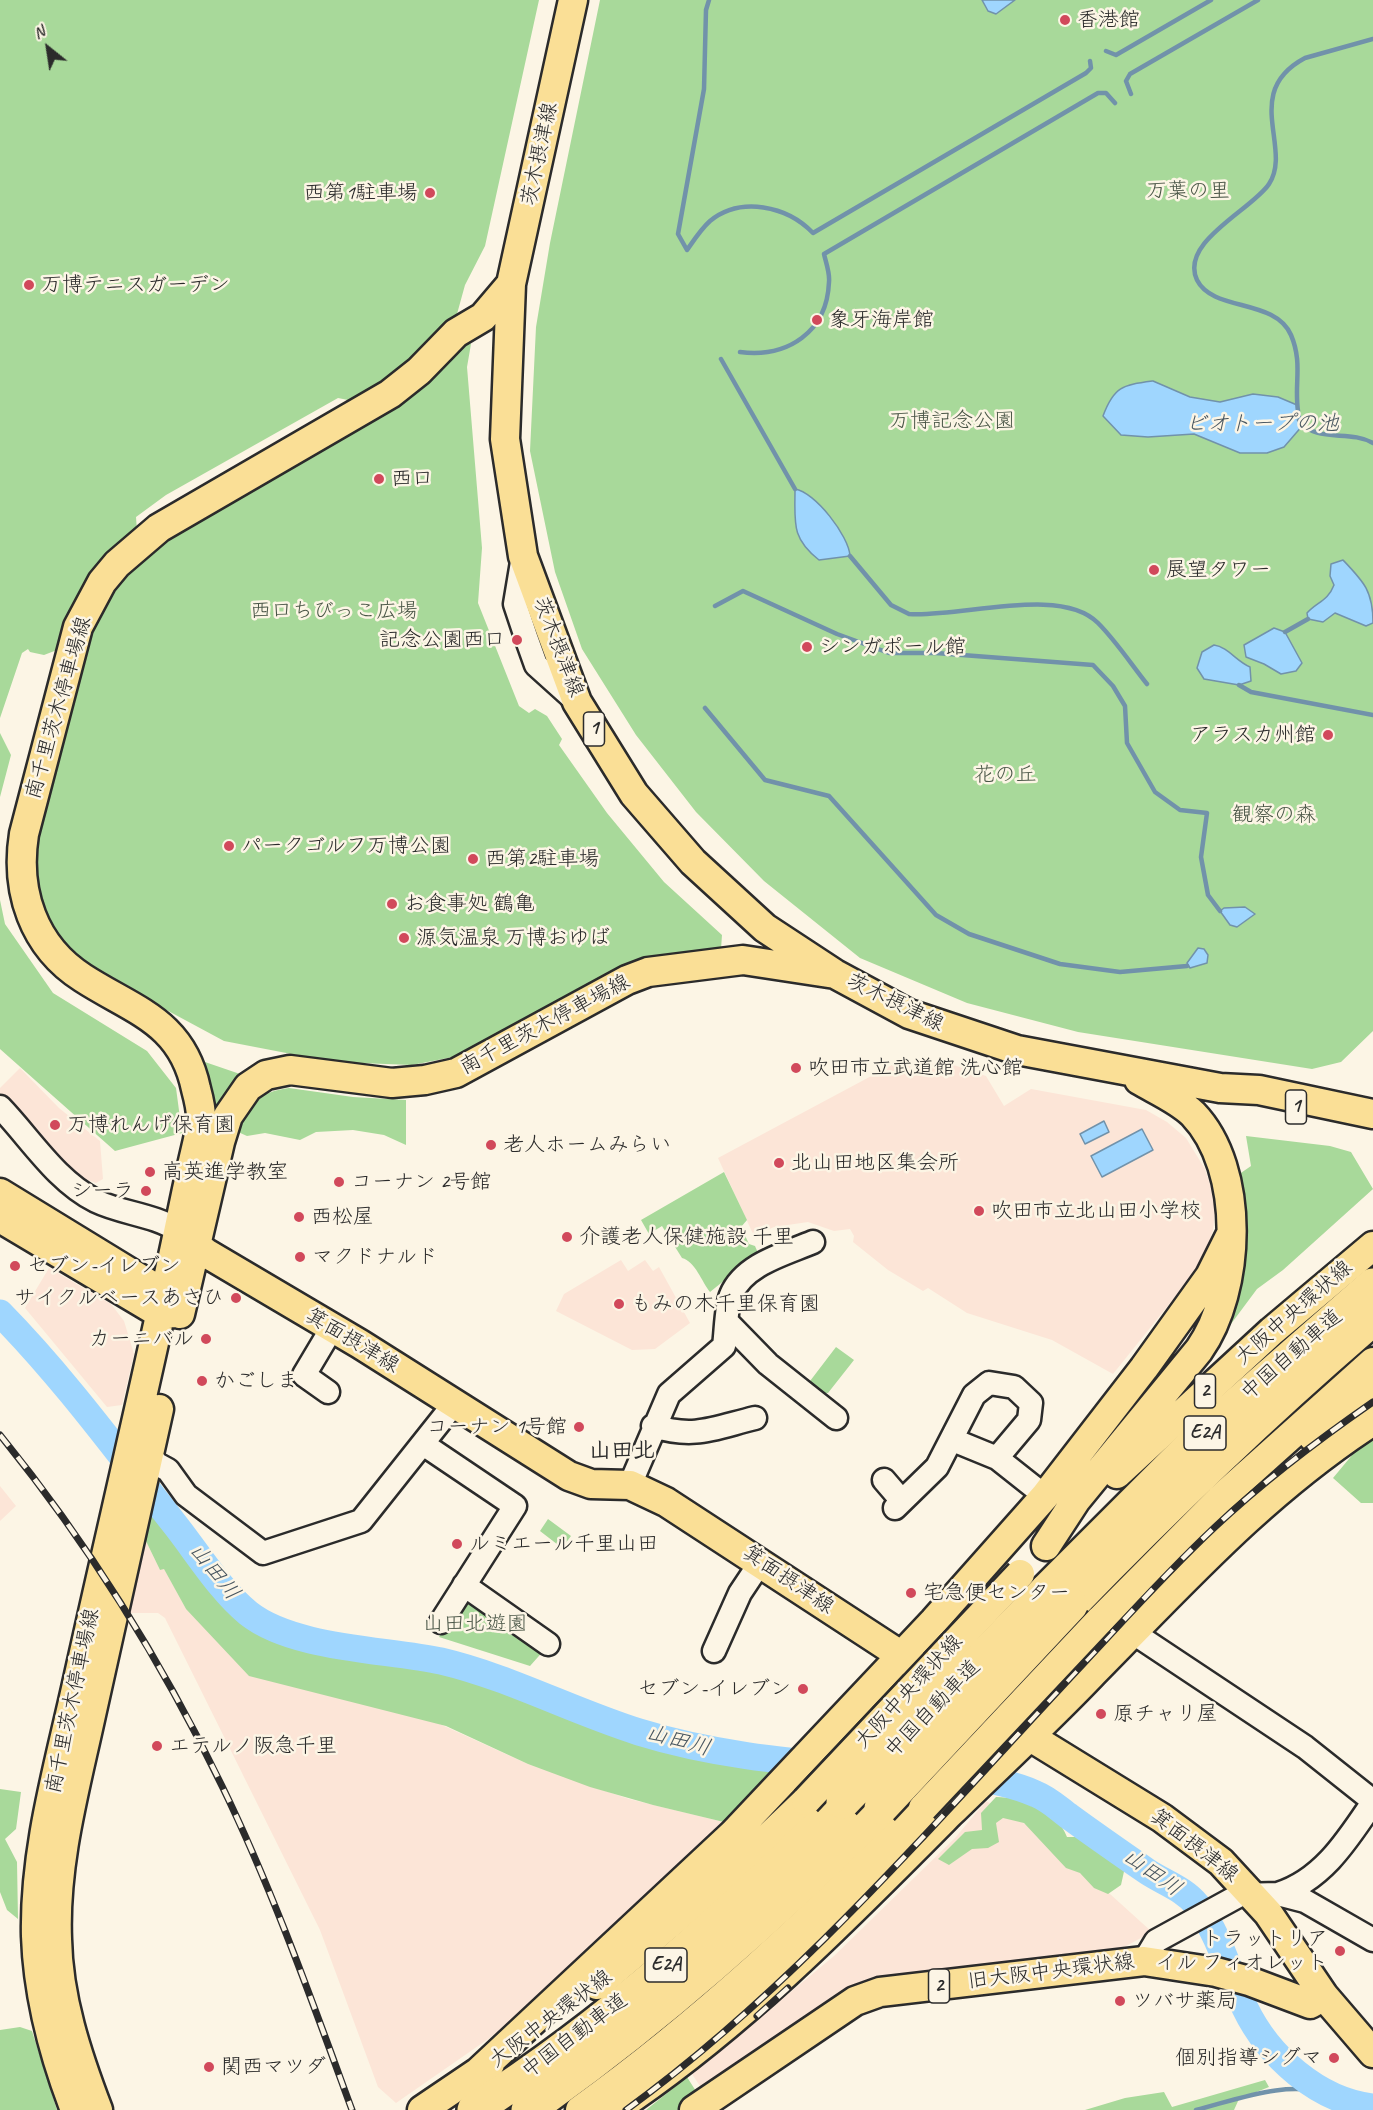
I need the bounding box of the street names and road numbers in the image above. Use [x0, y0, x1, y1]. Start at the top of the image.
street label: 茨木摂津線 [517, 100, 563, 208]
street label: 茨木摂津線 [527, 593, 589, 701]
street label: 南千里茨木停車場線 [21, 614, 97, 802]
road number: 1 [584, 712, 604, 746]
street label: 茨木摂津線 [842, 969, 948, 1037]
street label: 南千里茨木停車場線 [456, 970, 634, 1080]
road number: 1 [1286, 1090, 1306, 1124]
street label: 大阪中央環状線 [1230, 1255, 1358, 1371]
street label: 箕面摂津線 [301, 1303, 403, 1379]
street label: 中国自動車道 [1236, 1304, 1348, 1406]
road number: 2 [1194, 1374, 1216, 1408]
road number: E2A [1184, 1416, 1226, 1450]
street label: 箕面摂津線 [737, 1540, 839, 1620]
street label: 南千里茨木停車場線 [41, 1606, 105, 1796]
street label: 大阪中央環状線 [850, 1630, 968, 1754]
street label: 中国自動車道 [880, 1655, 986, 1763]
street label: 箕面摂津線 [1145, 1804, 1243, 1888]
road number: E2A [645, 1948, 687, 1982]
street label: 旧大阪中央環状線 [966, 1949, 1136, 1995]
street label: 大阪中央環状線 [485, 1965, 617, 2073]
road number: 2 [928, 1969, 950, 2003]
street label: 中国自動車道 [517, 1988, 633, 2084]

